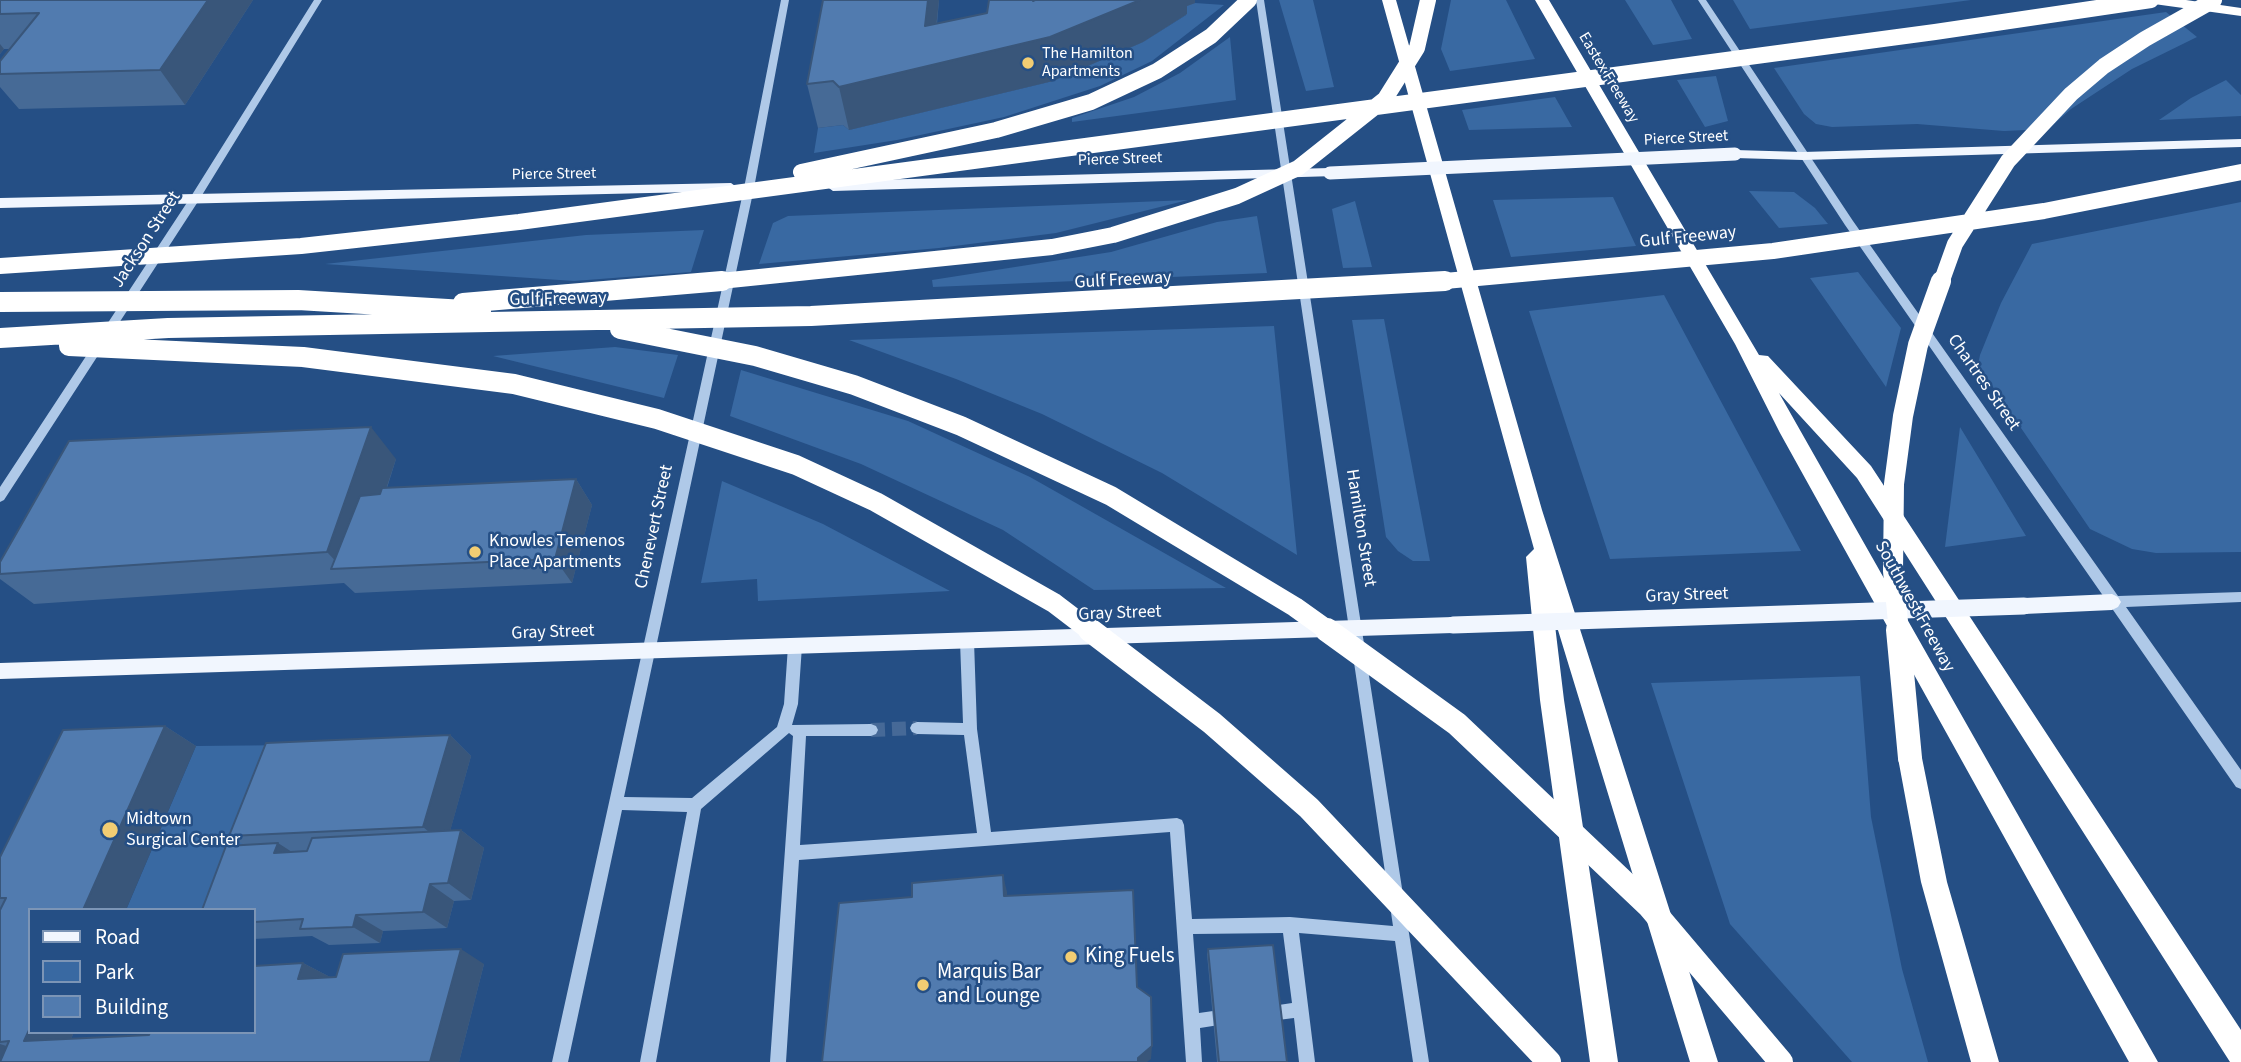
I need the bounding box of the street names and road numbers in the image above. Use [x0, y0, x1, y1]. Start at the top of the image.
street label: Eastex Freeway [1573, 29, 1643, 127]
street label: Pierce Street [1643, 127, 1729, 151]
street label: Pierce Street [1077, 149, 1163, 171]
street label: Pierce Street [512, 165, 596, 185]
street label: Jackson Street [108, 188, 186, 292]
street label: Gulf Freeway [1639, 222, 1737, 254]
street label: Gulf Freeway [1074, 268, 1172, 294]
street label: Gulf Freeway [509, 288, 607, 312]
street label: Chartres Street [1942, 331, 2024, 435]
street label: Chenevert Street [631, 463, 679, 591]
street label: Hamilton Street [1340, 468, 1380, 588]
street label: Southwest Freeway [1869, 538, 1959, 676]
street label: Gray Street [1645, 584, 1729, 608]
street label: Gray Street [1078, 602, 1162, 626]
street label: Gray Street [511, 621, 595, 645]

